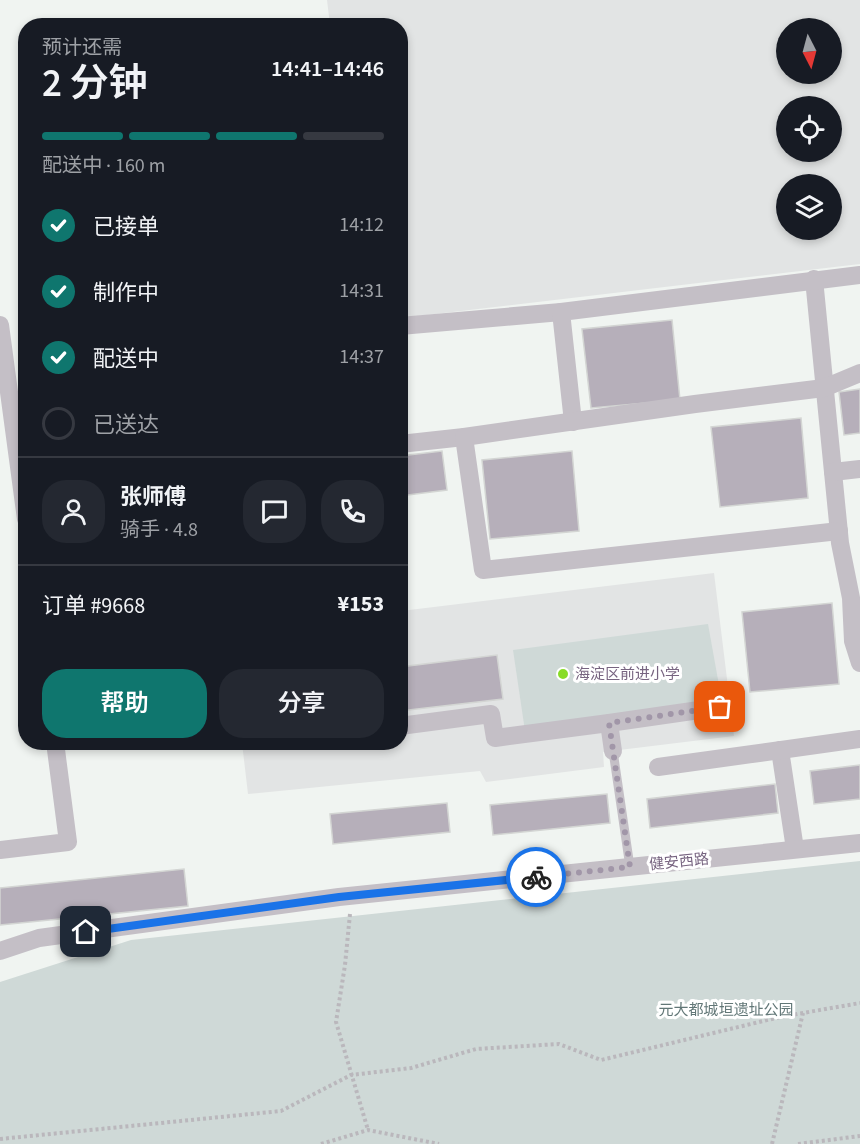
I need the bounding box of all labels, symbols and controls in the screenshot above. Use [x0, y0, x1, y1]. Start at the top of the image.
north arrow [776, 18, 842, 84]
map controls [776, 18, 842, 240]
text: 预计还需 [42, 34, 122, 62]
text: 14:41–14:46 [271, 53, 384, 85]
text: 2 分钟 [42, 56, 148, 112]
button: locate [776, 96, 842, 162]
text: 配送中 · 160 m [42, 152, 165, 180]
button: layers [776, 174, 842, 240]
icon: check [42, 209, 75, 242]
text: 已接单 [93, 211, 159, 243]
text: 14:12 [339, 211, 384, 239]
icon: check [42, 275, 75, 308]
text: 制作中 [93, 277, 159, 309]
text: 14:31 [339, 277, 384, 305]
icon: check [42, 341, 75, 374]
text: 配送中 [93, 343, 159, 375]
text: 14:37 [339, 343, 384, 371]
text: 已送达 [93, 409, 159, 441]
button: person [42, 480, 105, 543]
button: chat [243, 480, 306, 543]
button: phone [321, 480, 384, 543]
text: 张师傅 [120, 481, 186, 513]
text: 骑手 · 4.8 [120, 516, 198, 544]
text: ¥153 [338, 588, 384, 620]
text: 订单 #9668 [42, 590, 145, 622]
place label: 海淀区前进小学 [575, 664, 680, 685]
marker: 海淀区前进小学 [556, 667, 570, 681]
button: 帮助 [42, 669, 207, 738]
button: 分享 [219, 669, 384, 738]
pin [694, 681, 745, 732]
icon: bag [703, 690, 736, 723]
courier [506, 847, 566, 907]
street label: 健安西路 [648, 848, 710, 876]
icon: bike [520, 861, 553, 894]
pin [60, 906, 111, 957]
icon: home [69, 915, 102, 948]
park label: 元大都城垣遗址公园 [658, 1000, 794, 1021]

